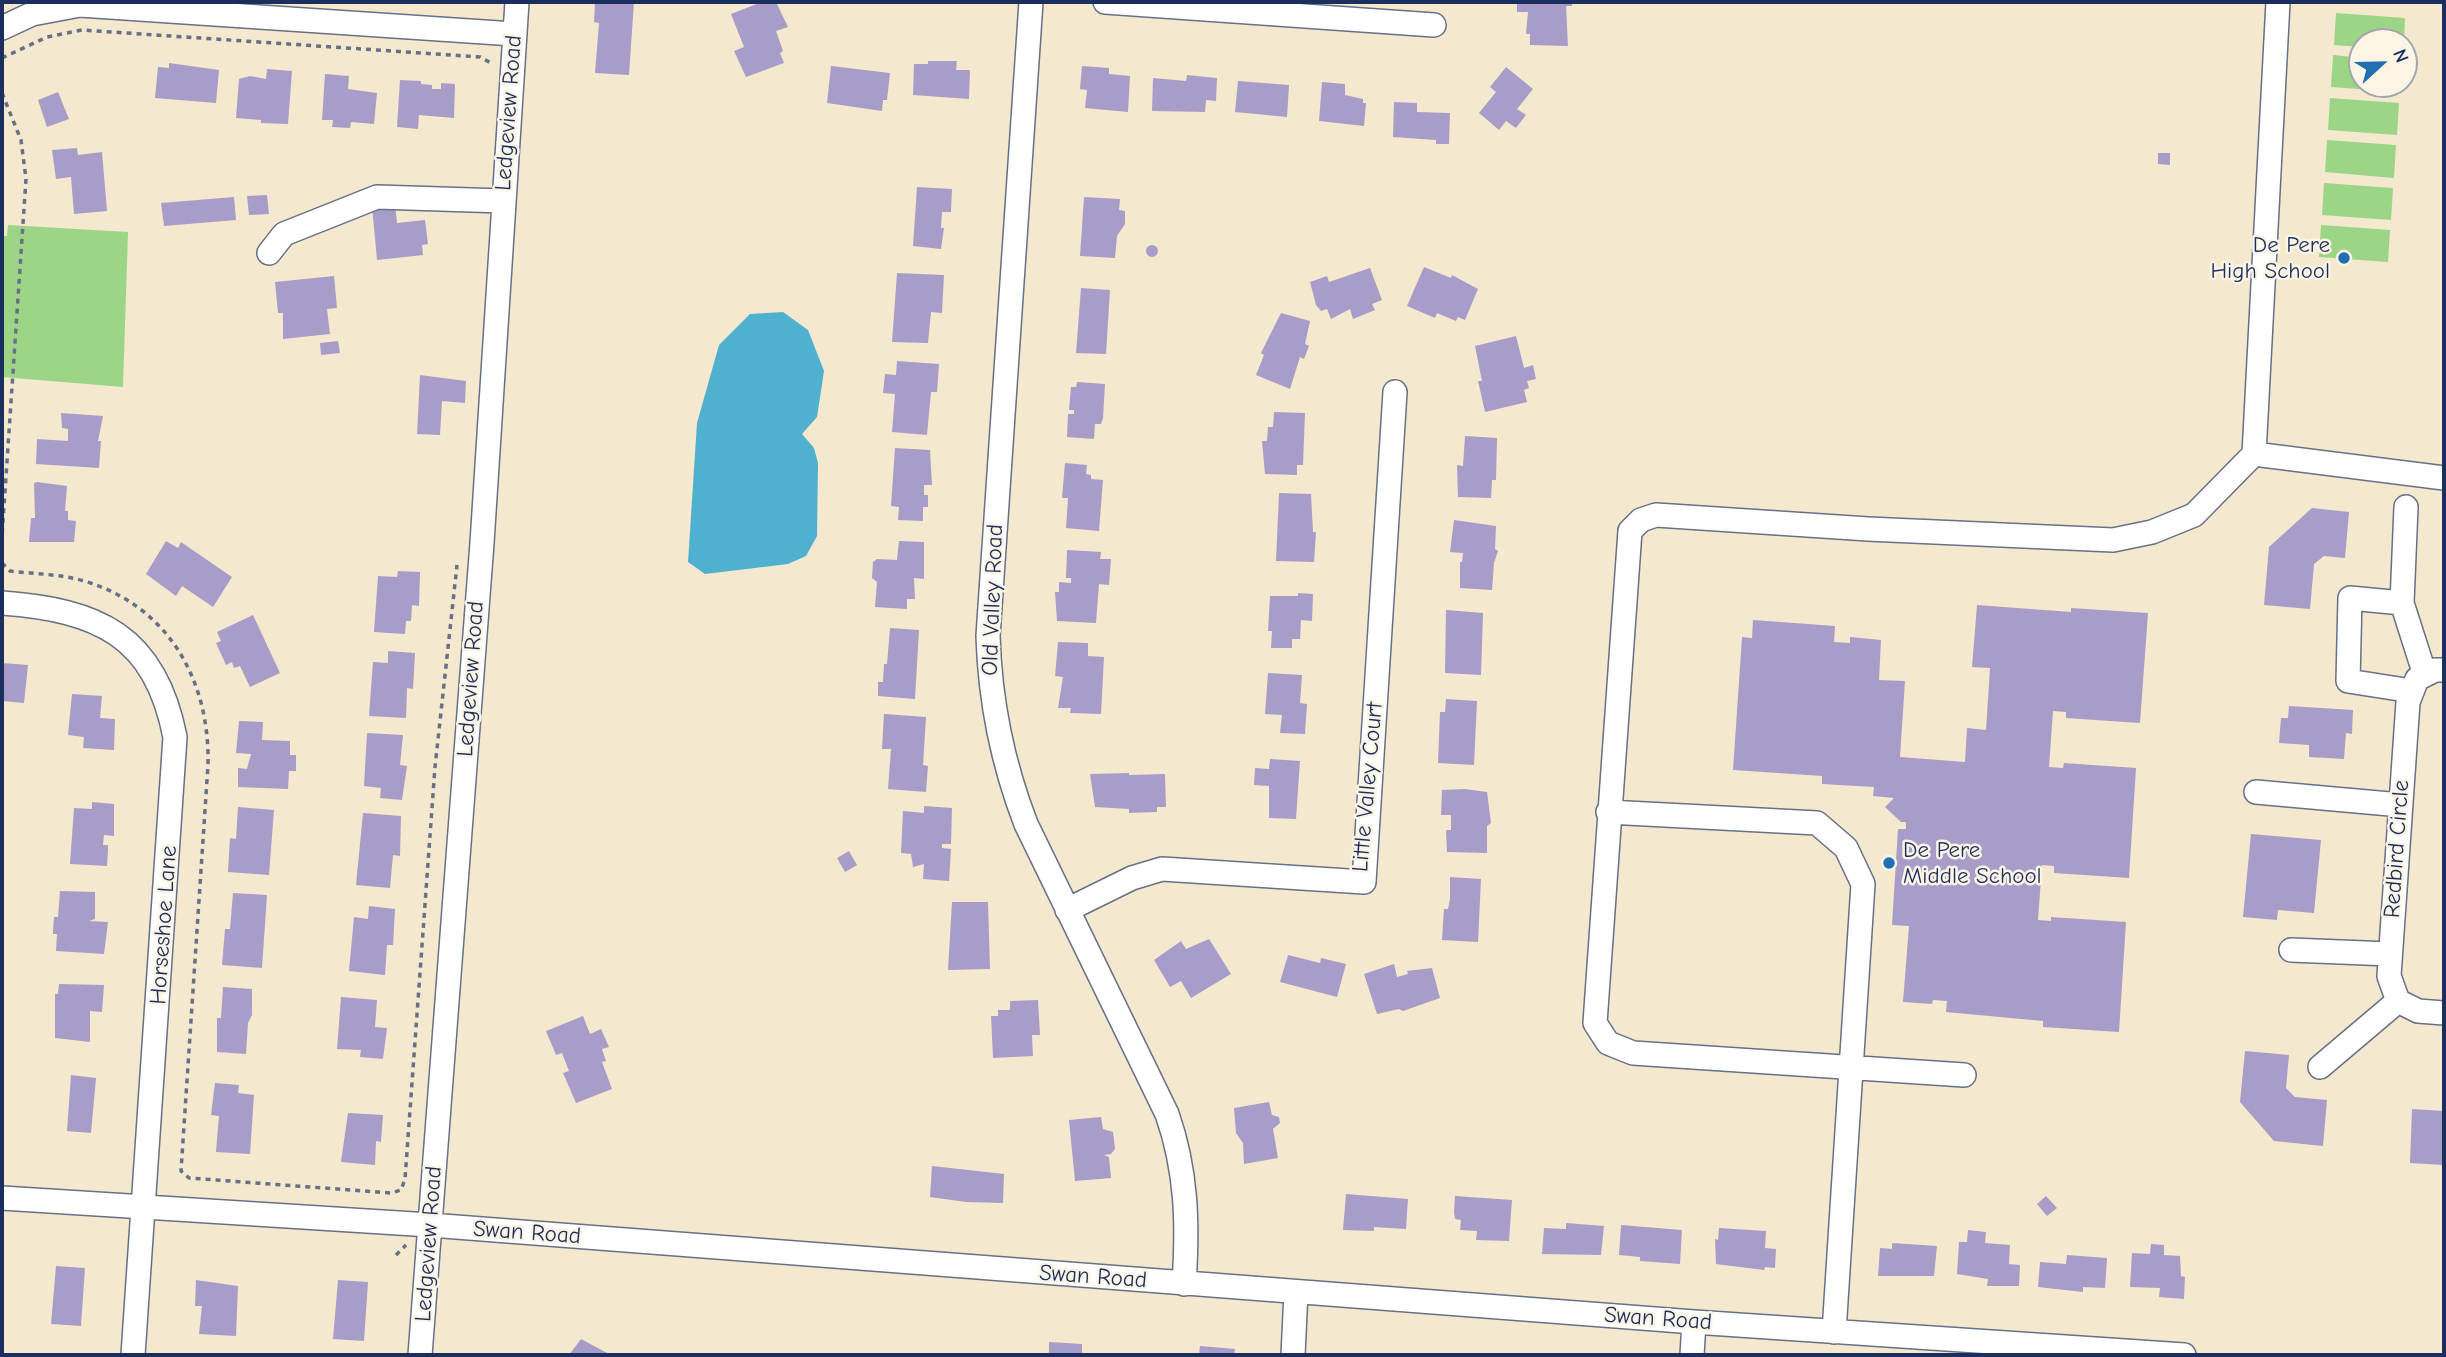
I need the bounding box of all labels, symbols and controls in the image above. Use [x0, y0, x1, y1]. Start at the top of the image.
north arrow [2348, 28, 2418, 98]
street label: Ledgeview Road [490, 34, 528, 192]
text: N [2388, 46, 2413, 66]
place label: De Pere High School [2210, 231, 2330, 285]
marker: De Pere High School [2336, 250, 2352, 266]
street label: Old Valley Road [977, 524, 1009, 676]
street label: Ledgeview Road [452, 600, 490, 758]
street label: Little Valley Court [1347, 701, 1389, 873]
street label: Redbird Circle [2378, 779, 2416, 919]
place label: De Pere Middle School [1903, 836, 2042, 890]
street label: Horseshoe Lane [145, 845, 183, 1005]
marker: De Pere Middle School [1881, 855, 1897, 871]
street label: Ledgeview Road [410, 1165, 448, 1323]
street label: Swan Road [472, 1215, 582, 1251]
street label: Swan Road [1038, 1259, 1148, 1295]
street label: Swan Road [1603, 1301, 1713, 1337]

